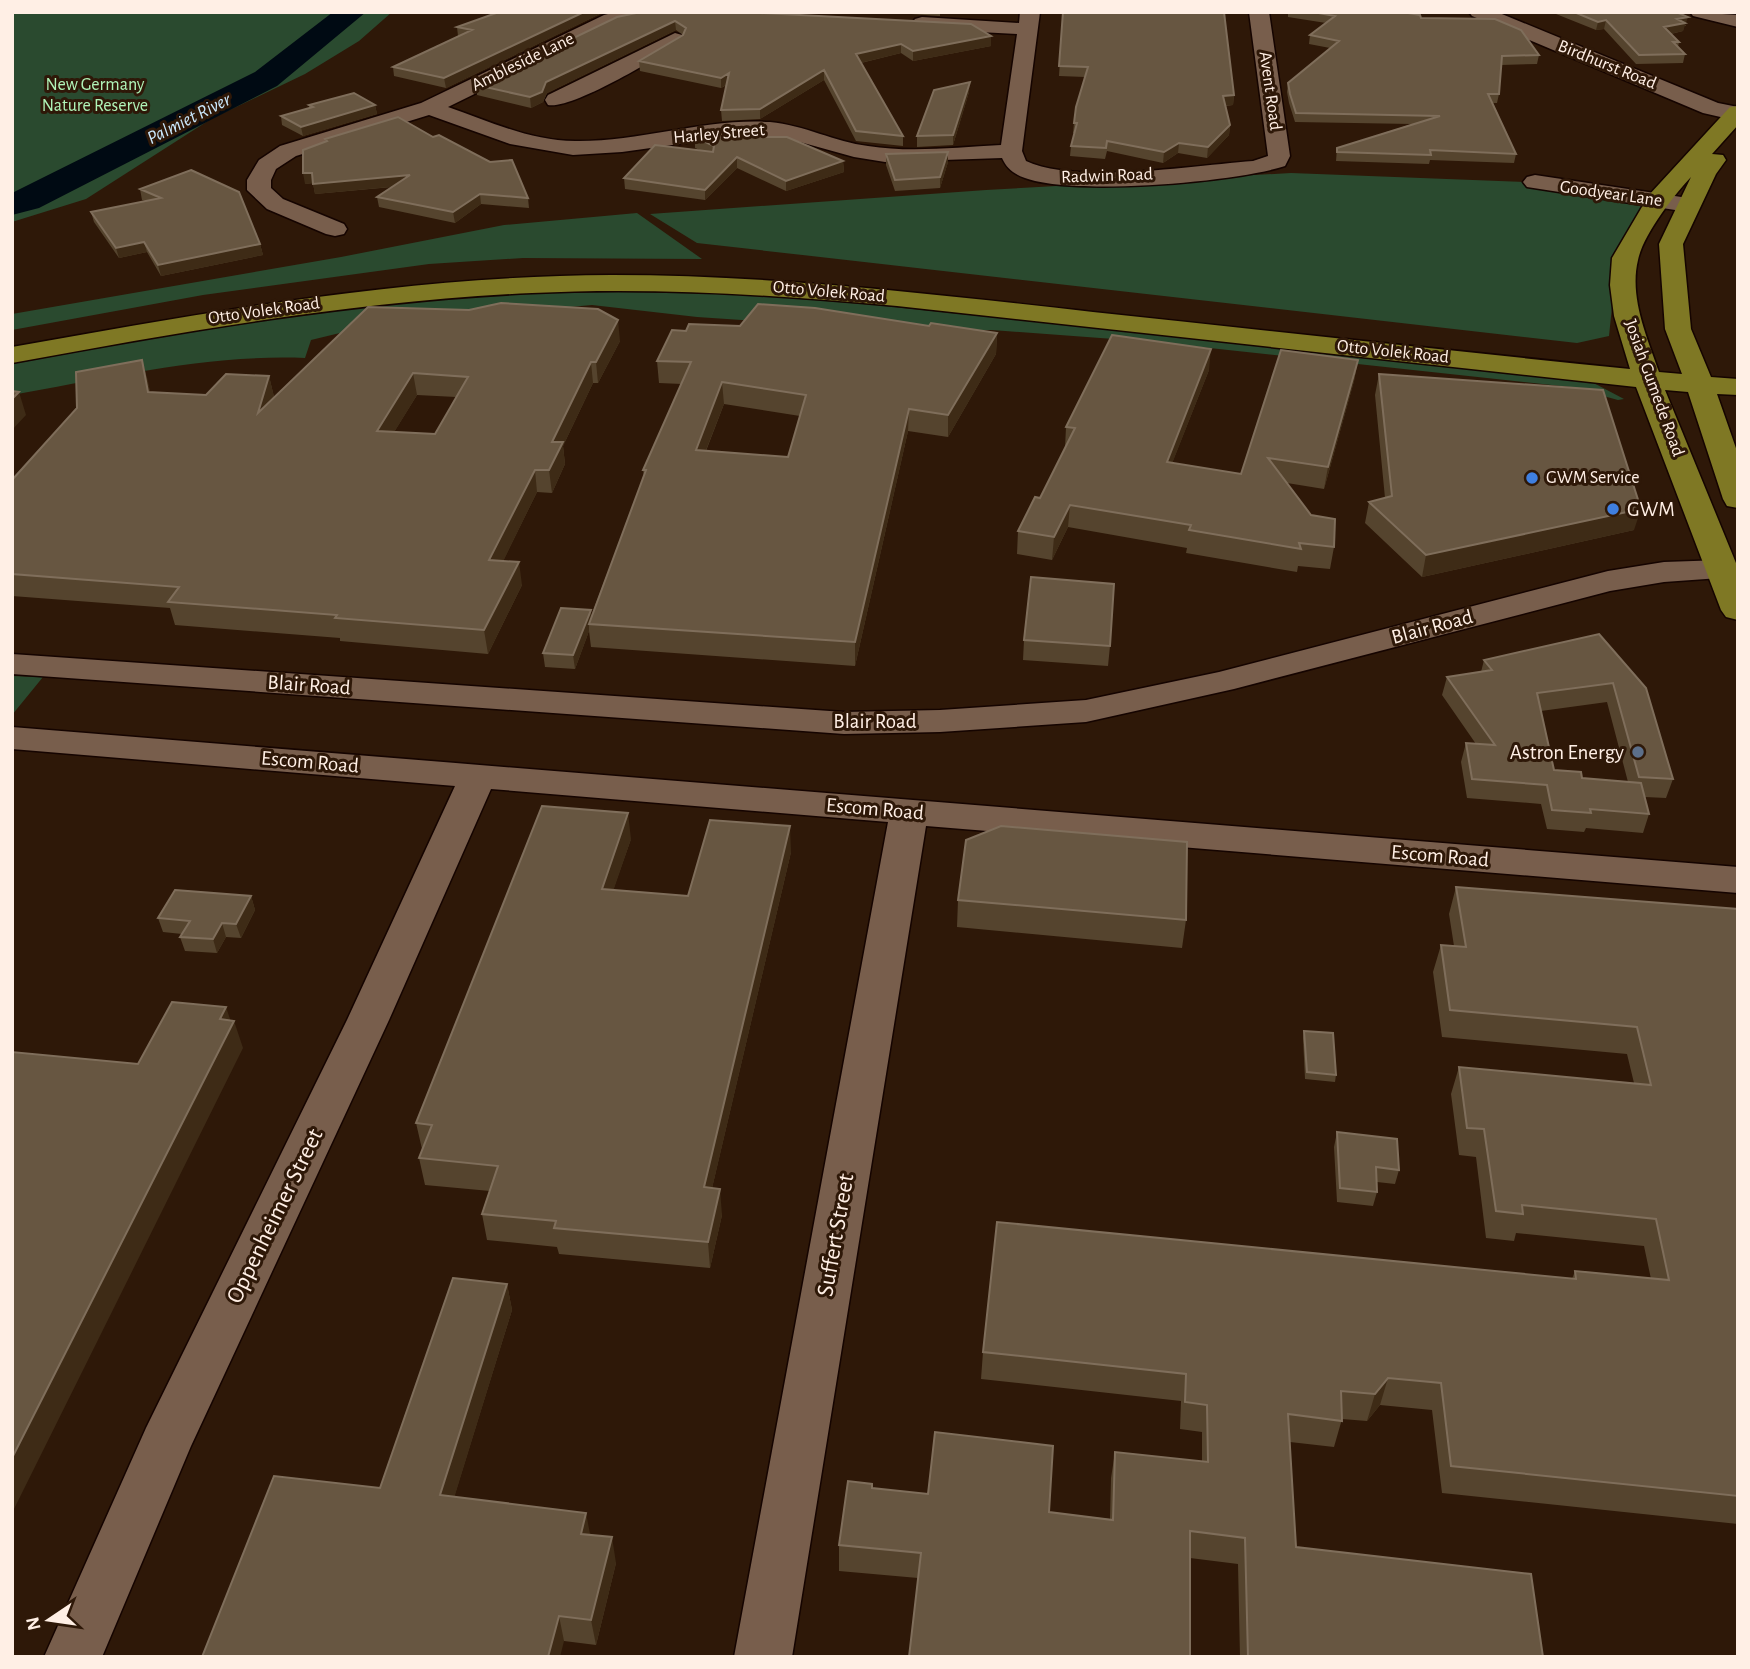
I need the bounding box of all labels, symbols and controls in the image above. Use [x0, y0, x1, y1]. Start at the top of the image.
street label: Ambleside Lane [469, 29, 577, 95]
street label: Birdhurst Road [1555, 37, 1659, 93]
street label: Avent Road [1256, 50, 1284, 132]
park label: New Germany Nature Reserve [42, 76, 148, 115]
water label: Palmiet River [144, 90, 234, 148]
street label: Harley Street [673, 121, 766, 147]
street label: Radwin Road [1061, 165, 1153, 187]
street label: Goodyear Lane [1559, 178, 1663, 210]
street label: Otto Volek Road [772, 278, 886, 306]
street label: Otto Volek Road [207, 294, 321, 328]
street label: Josiah Gumede Road [1621, 317, 1687, 459]
street label: Otto Volek Road [1336, 337, 1450, 367]
place label: GWM Service [1546, 469, 1640, 487]
marker: GWM Service [1524, 470, 1540, 486]
place label: GWM [1627, 499, 1675, 520]
marker: GWM [1605, 501, 1621, 517]
street label: Blair Road [1389, 606, 1475, 648]
street label: Blair Road [267, 672, 351, 698]
street label: Blair Road [833, 711, 917, 732]
place label: Astron Energy [1510, 742, 1624, 763]
marker: Astron Energy [1630, 744, 1646, 760]
street label: Escom Road [260, 747, 360, 777]
street label: Escom Road [825, 794, 925, 824]
street label: Escom Road [1390, 841, 1490, 871]
street label: Oppenheimer Street [222, 1125, 328, 1307]
street label: Suffert Street [813, 1171, 859, 1298]
north arrow [14, 1585, 84, 1655]
text: N [23, 1615, 45, 1632]

